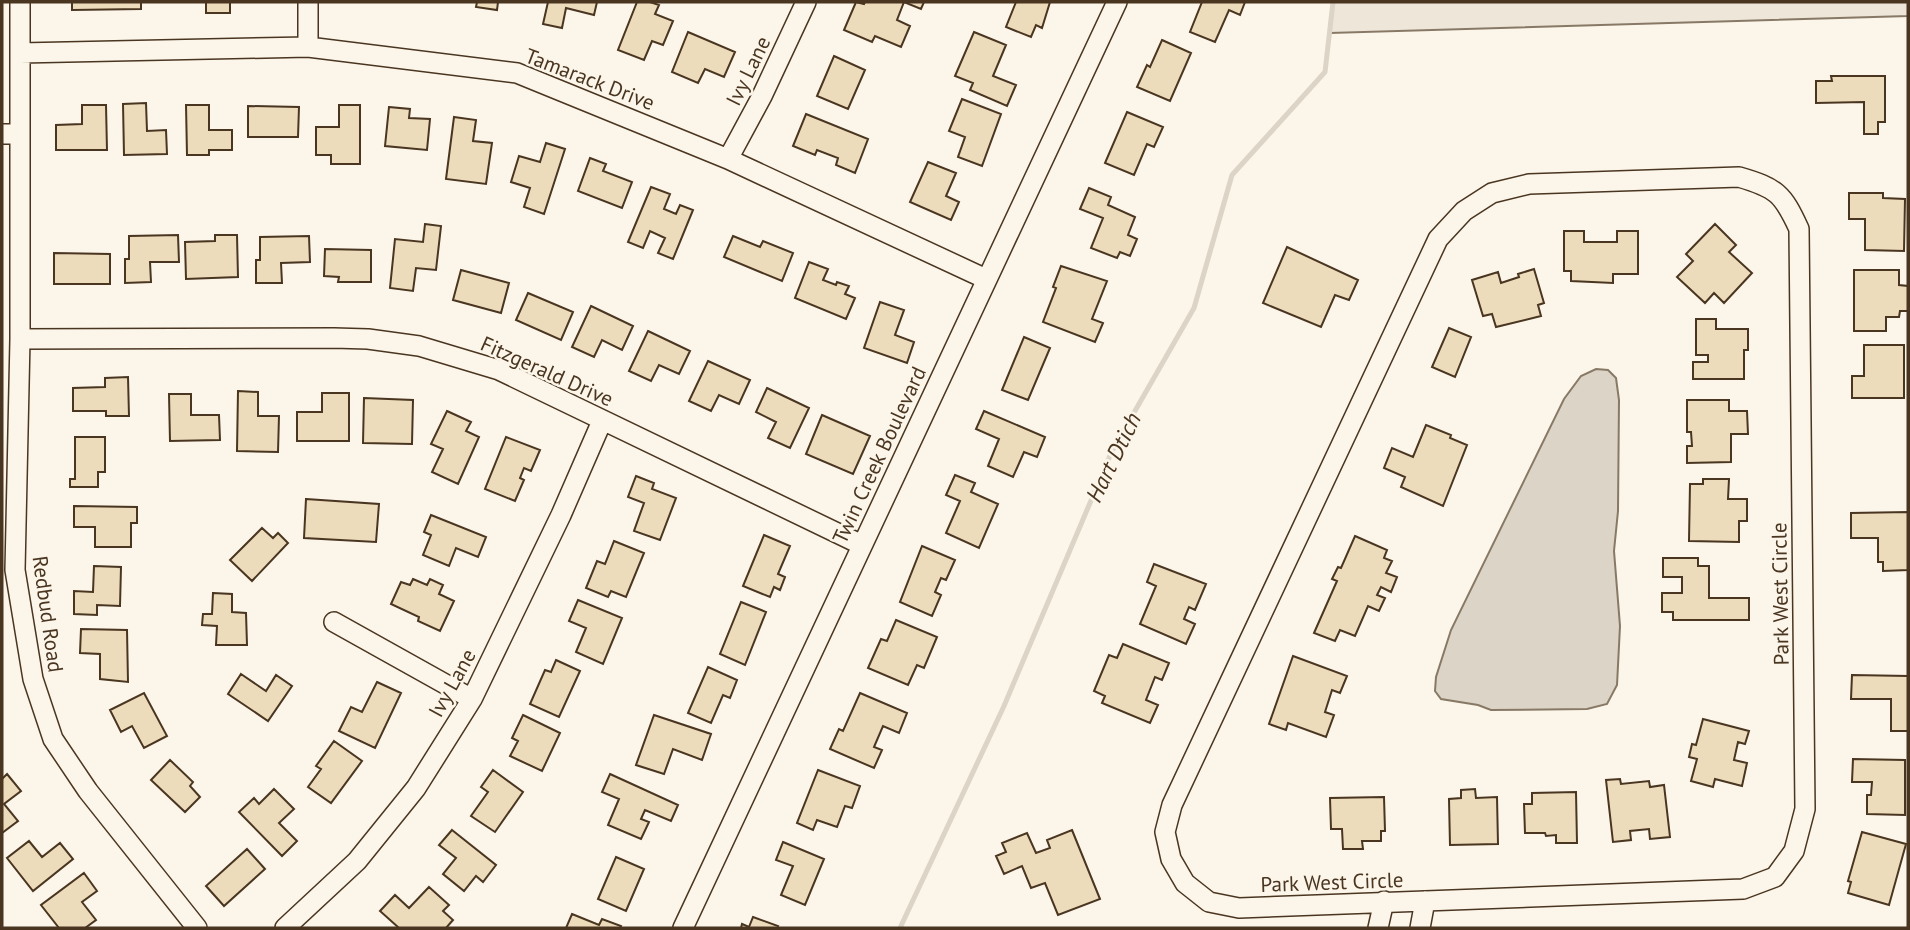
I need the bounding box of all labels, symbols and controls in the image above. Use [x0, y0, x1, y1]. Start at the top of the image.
street label: Ivy Lane [720, 32, 776, 110]
street label: Tamarack Drive [521, 42, 659, 116]
street label: Fitzgerald Drive [477, 330, 617, 412]
street label: Twin Creek Boulevard [826, 362, 932, 548]
water label: Hart Dtich [1079, 407, 1147, 507]
street label: Park West Circle [1765, 522, 1795, 666]
street label: Redbud Road [26, 554, 70, 674]
street label: Ivy Lane [422, 644, 482, 722]
street label: Park West Circle [1260, 866, 1404, 898]

